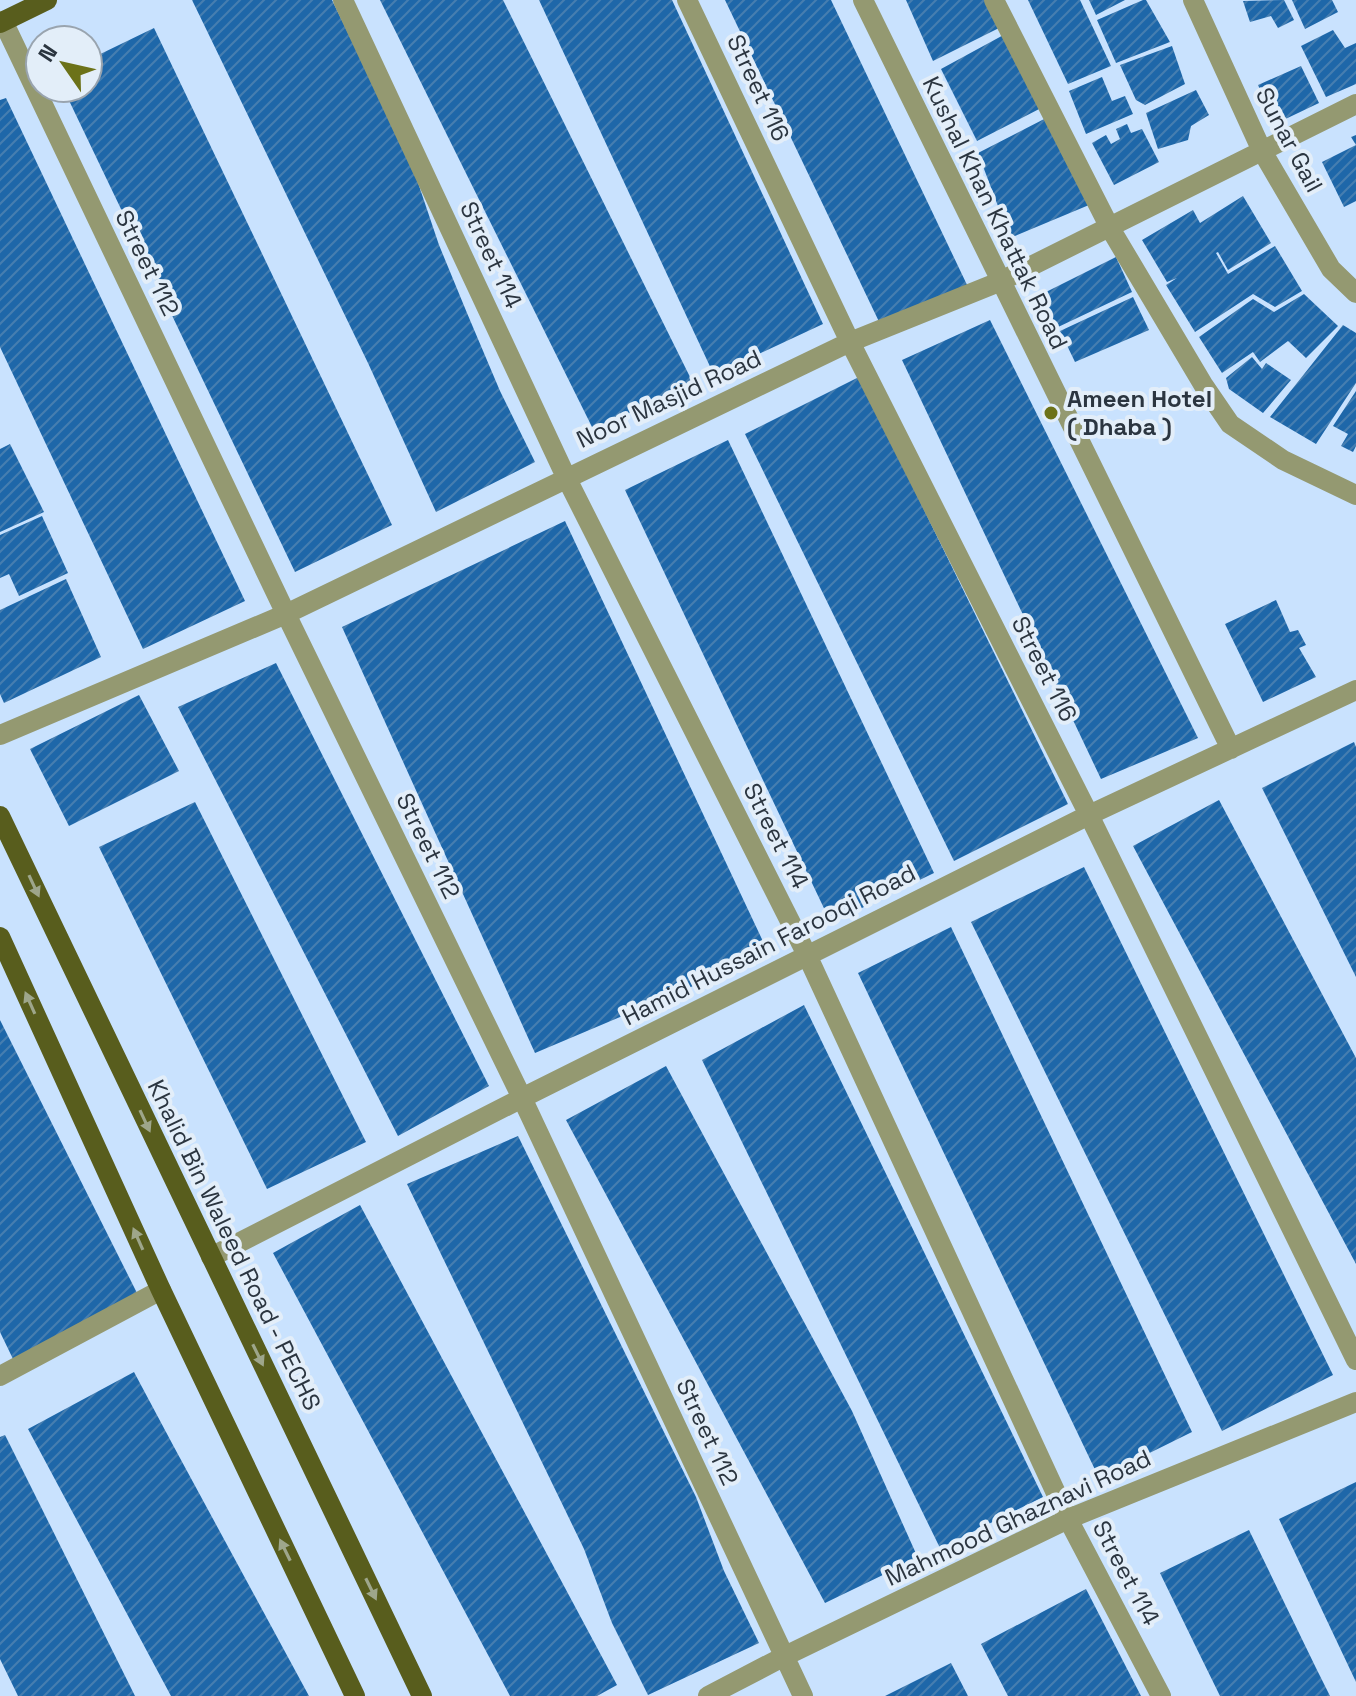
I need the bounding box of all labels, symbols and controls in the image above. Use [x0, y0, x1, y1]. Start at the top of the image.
north arrow [24, 24, 104, 104]
street label: Street 116 [720, 29, 797, 146]
text: N [32, 39, 63, 67]
street label: Kushal Khan Khattak Road [916, 71, 1075, 354]
street label: Sunar Gail [1249, 82, 1330, 198]
street label: Street 114 [453, 196, 530, 313]
street label: Street 112 [109, 205, 186, 321]
street label: Noor Masjid Road [571, 342, 766, 455]
place label: Ameen Hotel ( Dhaba ) [1067, 383, 1212, 442]
marker: Ameen Hotel ( Dhaba ) [1042, 404, 1060, 422]
street label: Street 116 [1005, 611, 1084, 727]
street label: Street 114 [737, 778, 816, 894]
street label: Street 112 [390, 788, 467, 904]
street label: Hamid Hussain Farooqi Road [617, 857, 921, 1032]
one-way arrow [27, 874, 41, 898]
one-way arrow [23, 991, 37, 1014]
street label: Khalid Bin Waleed Road - PECHS [141, 1074, 328, 1415]
one-way arrow [138, 1109, 152, 1132]
one-way arrow [131, 1228, 144, 1251]
one-way arrow [251, 1344, 265, 1367]
street label: Street 112 [669, 1374, 746, 1490]
street label: Mahmood Ghaznavi Road [880, 1442, 1156, 1593]
street label: Street 114 [1086, 1515, 1167, 1631]
one-way arrow [278, 1538, 292, 1562]
one-way arrow [364, 1578, 378, 1601]

